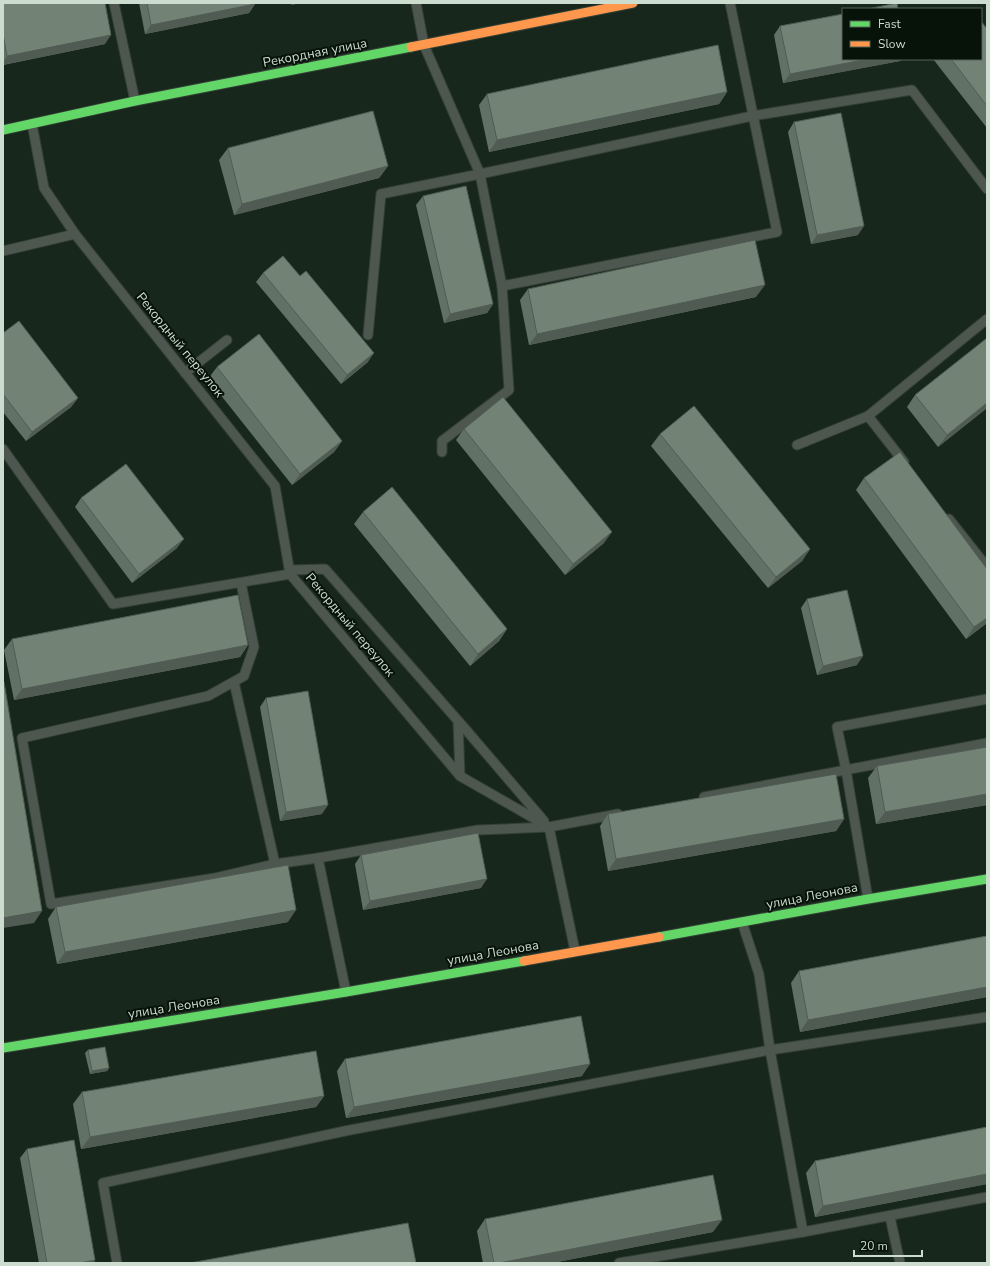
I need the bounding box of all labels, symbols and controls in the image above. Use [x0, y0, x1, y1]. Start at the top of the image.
legend [842, 8, 982, 60]
text: Fast [878, 16, 901, 32]
street label: Рекордная улица [261, 34, 369, 72]
text: Slow [878, 36, 906, 52]
street label: Рекордный переулок [132, 289, 228, 401]
street label: Рекордный переулок [301, 569, 399, 681]
street label: улица Леонова [765, 878, 859, 914]
street label: улица Леонова [446, 936, 540, 970]
street label: улица Леонова [127, 991, 221, 1023]
scale bar [854, 1232, 922, 1258]
text: 20 m [860, 1238, 888, 1254]

